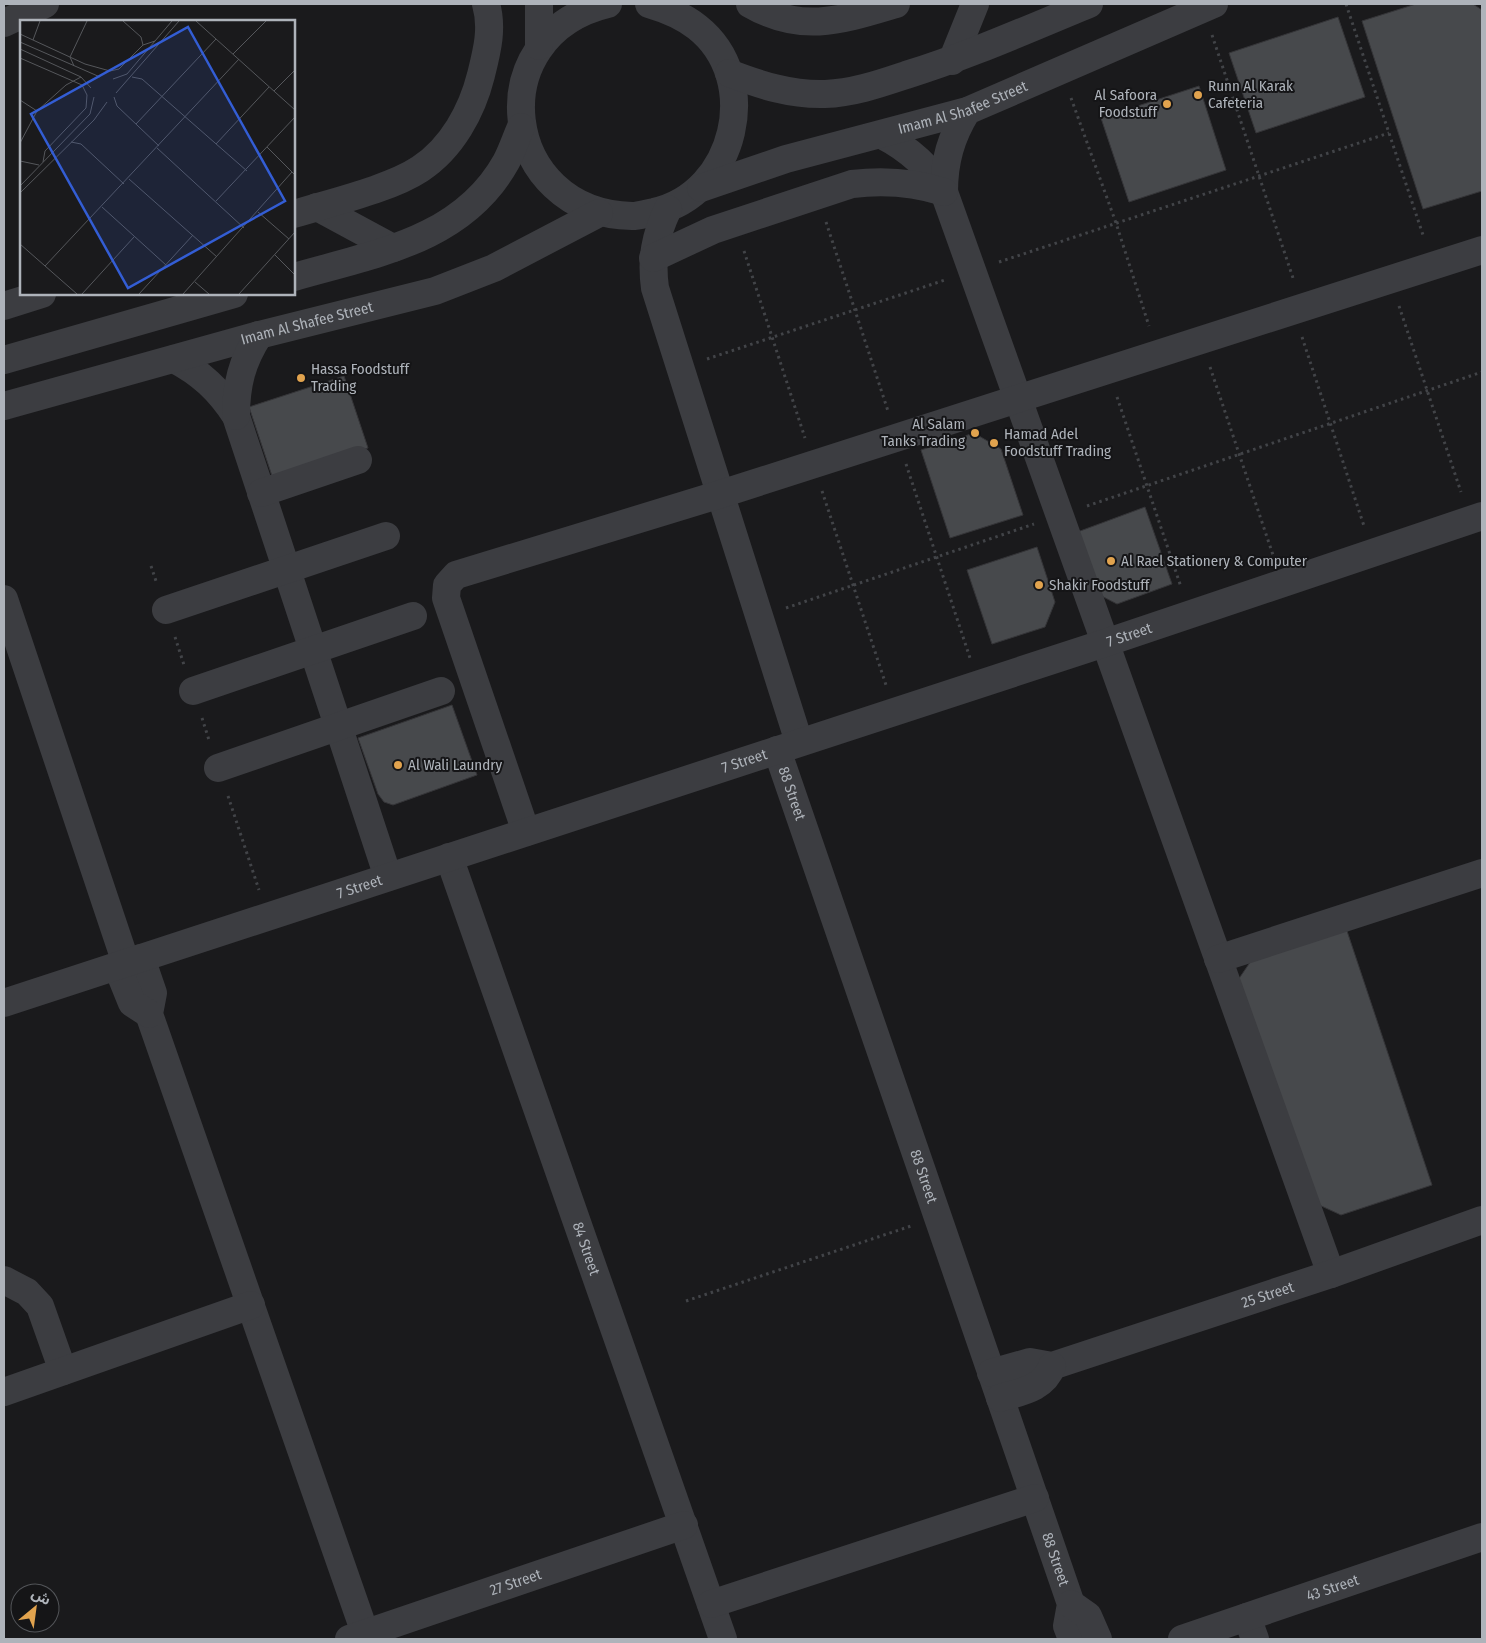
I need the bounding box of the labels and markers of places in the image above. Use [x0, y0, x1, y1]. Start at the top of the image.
place label: Runn Al Karak Cafeteria [1208, 77, 1293, 112]
place label: Al Safoora Foodstuff [1094, 86, 1158, 121]
marker: Runn Al Karak Cafeteria [1192, 89, 1204, 101]
marker: Al Safoora Foodstuff [1161, 98, 1173, 110]
place label: Hassa Foodstuff Trading [311, 360, 410, 395]
marker: Hassa Foodstuff Trading [295, 372, 307, 384]
place label: Al Salam Tanks Trading [881, 415, 965, 450]
place label: Hamad Adel Foodstuff Trading [1004, 425, 1111, 460]
marker: Al Salam Tanks Trading [969, 427, 981, 439]
marker: Hamad Adel Foodstuff Trading [988, 437, 1000, 449]
place label: Al Rael Stationery & Computer [1121, 552, 1308, 570]
marker: Al Rael Stationery & Computer [1105, 555, 1117, 567]
place label: Shakir Foodstuff [1049, 576, 1151, 594]
marker: Shakir Foodstuff [1033, 579, 1045, 591]
place label: Al Wali Laundry [408, 756, 503, 774]
marker: Al Wali Laundry [392, 759, 404, 771]

